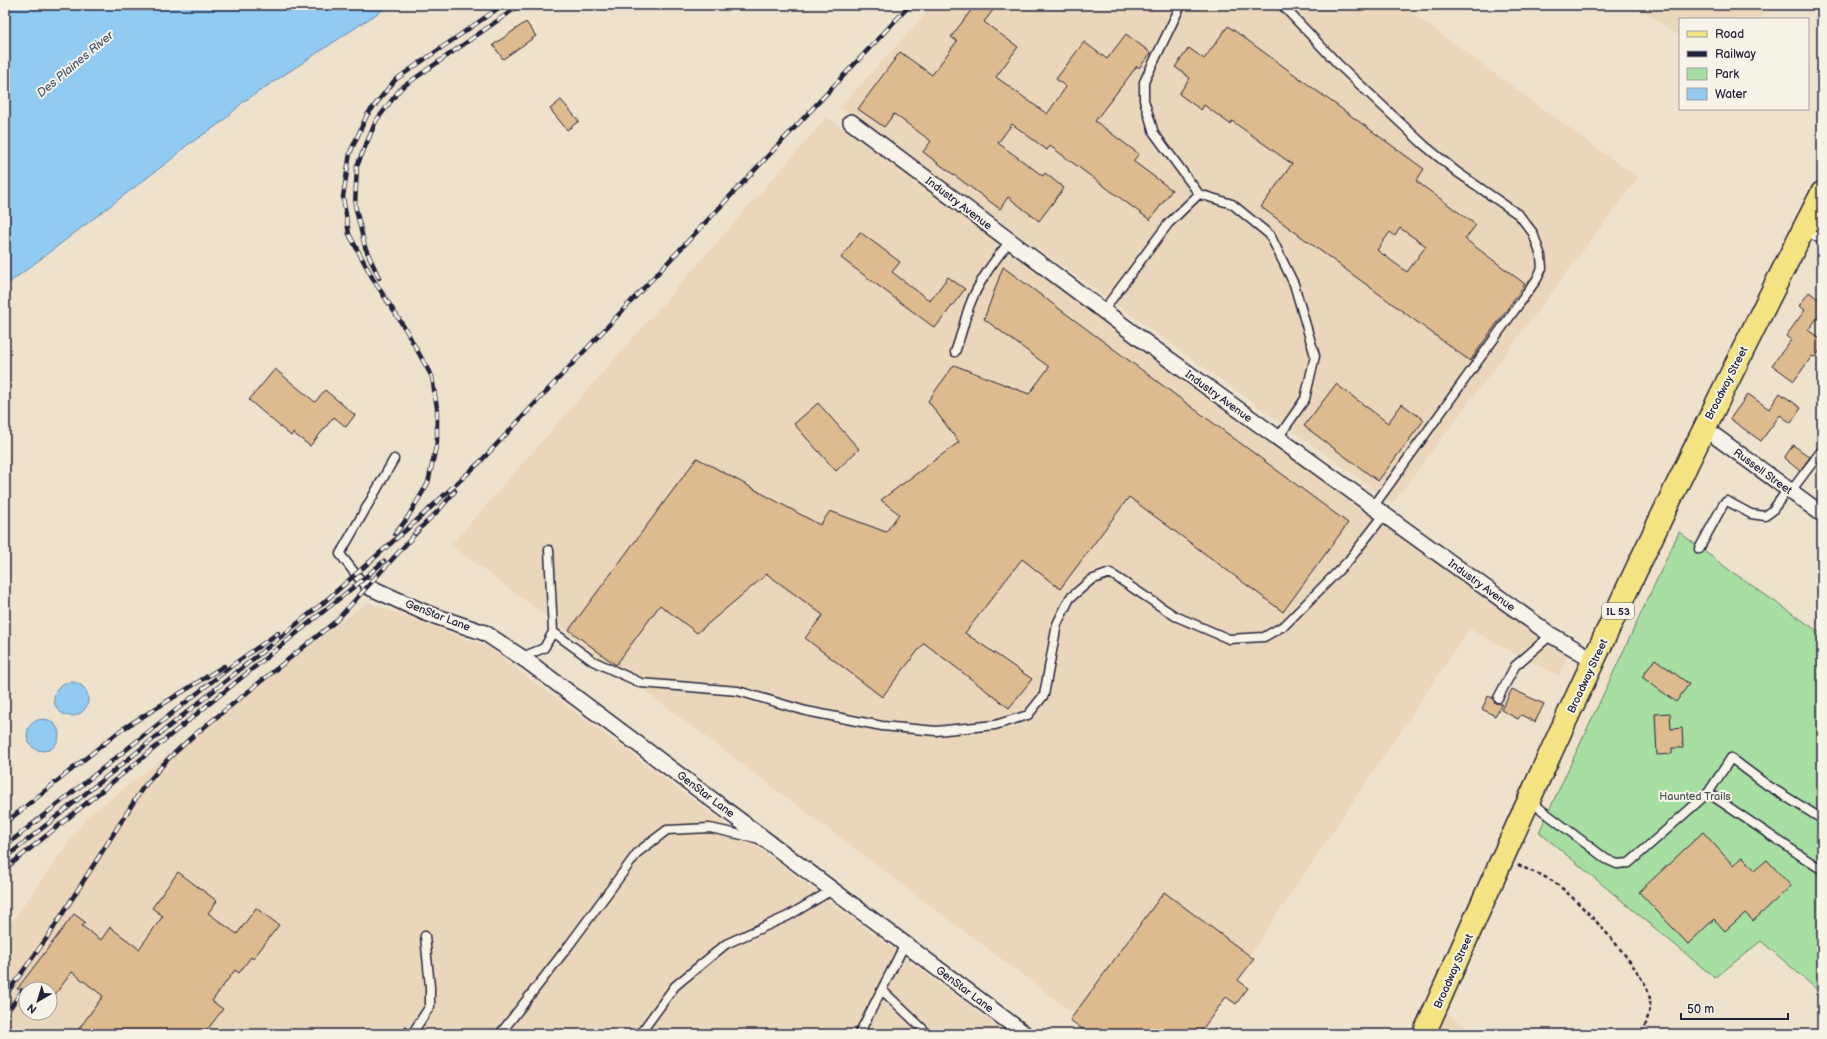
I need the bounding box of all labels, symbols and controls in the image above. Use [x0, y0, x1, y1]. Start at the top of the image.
legend [1679, 18, 1809, 110]
water label: Des Plaines River [34, 27, 118, 101]
text: Road [1715, 27, 1744, 42]
text: Railway [1715, 47, 1757, 62]
text: Park [1715, 67, 1739, 82]
text: Water [1715, 87, 1747, 102]
street label: Industry Avenue [923, 174, 995, 233]
street label: Broadway Street [1702, 344, 1751, 422]
street label: Industry Avenue [1183, 368, 1255, 425]
street label: Russell Street [1731, 446, 1795, 497]
street label: Industry Avenue [1446, 557, 1518, 614]
street label: GenStar Lane [403, 597, 473, 634]
road number: IL 53 [1602, 603, 1634, 619]
street label: Broadway Street [1565, 636, 1611, 715]
street label: GenStar Lane [674, 769, 737, 821]
park label: Haunted Trails [1659, 790, 1731, 803]
street label: Broadway Street [1431, 931, 1476, 1011]
street label: GenStar Lane [933, 964, 996, 1016]
north arrow [18, 981, 58, 1021]
scale bar [1681, 995, 1788, 1021]
text: N [25, 1001, 39, 1016]
text: 50 m [1687, 1002, 1714, 1017]

